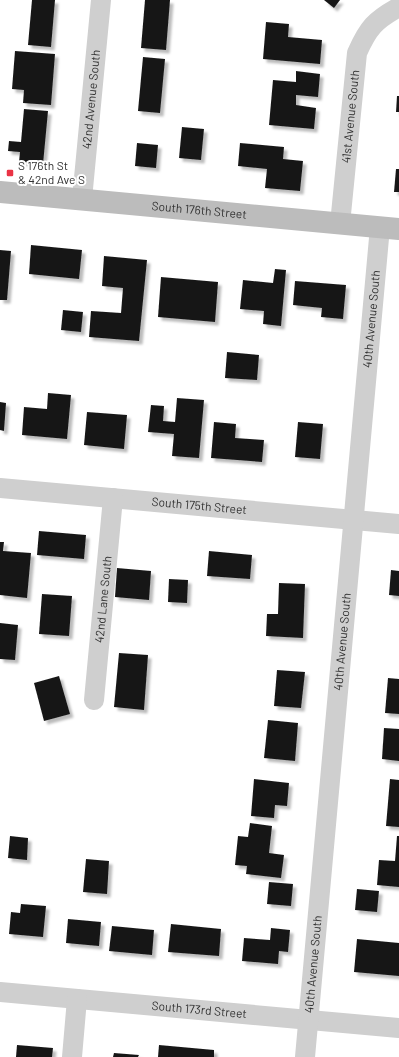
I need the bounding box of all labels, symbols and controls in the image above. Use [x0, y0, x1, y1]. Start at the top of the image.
street label: 42nd Avenue South [79, 49, 102, 150]
street label: 41st Avenue South [338, 69, 361, 164]
place label: S 176th St & 42nd Ave S [18, 158, 85, 186]
marker: S 176th St & 42nd Ave S [5, 168, 15, 178]
street label: South 176th Street [151, 198, 247, 221]
street label: 40th Avenue South [359, 269, 382, 368]
street label: South 175th Street [151, 494, 247, 516]
street label: 42nd Lane South [91, 555, 114, 644]
street label: 40th Avenue South [330, 592, 353, 691]
street label: 40th Avenue South [301, 915, 324, 1014]
street label: South 173rd Street [151, 998, 247, 1020]

